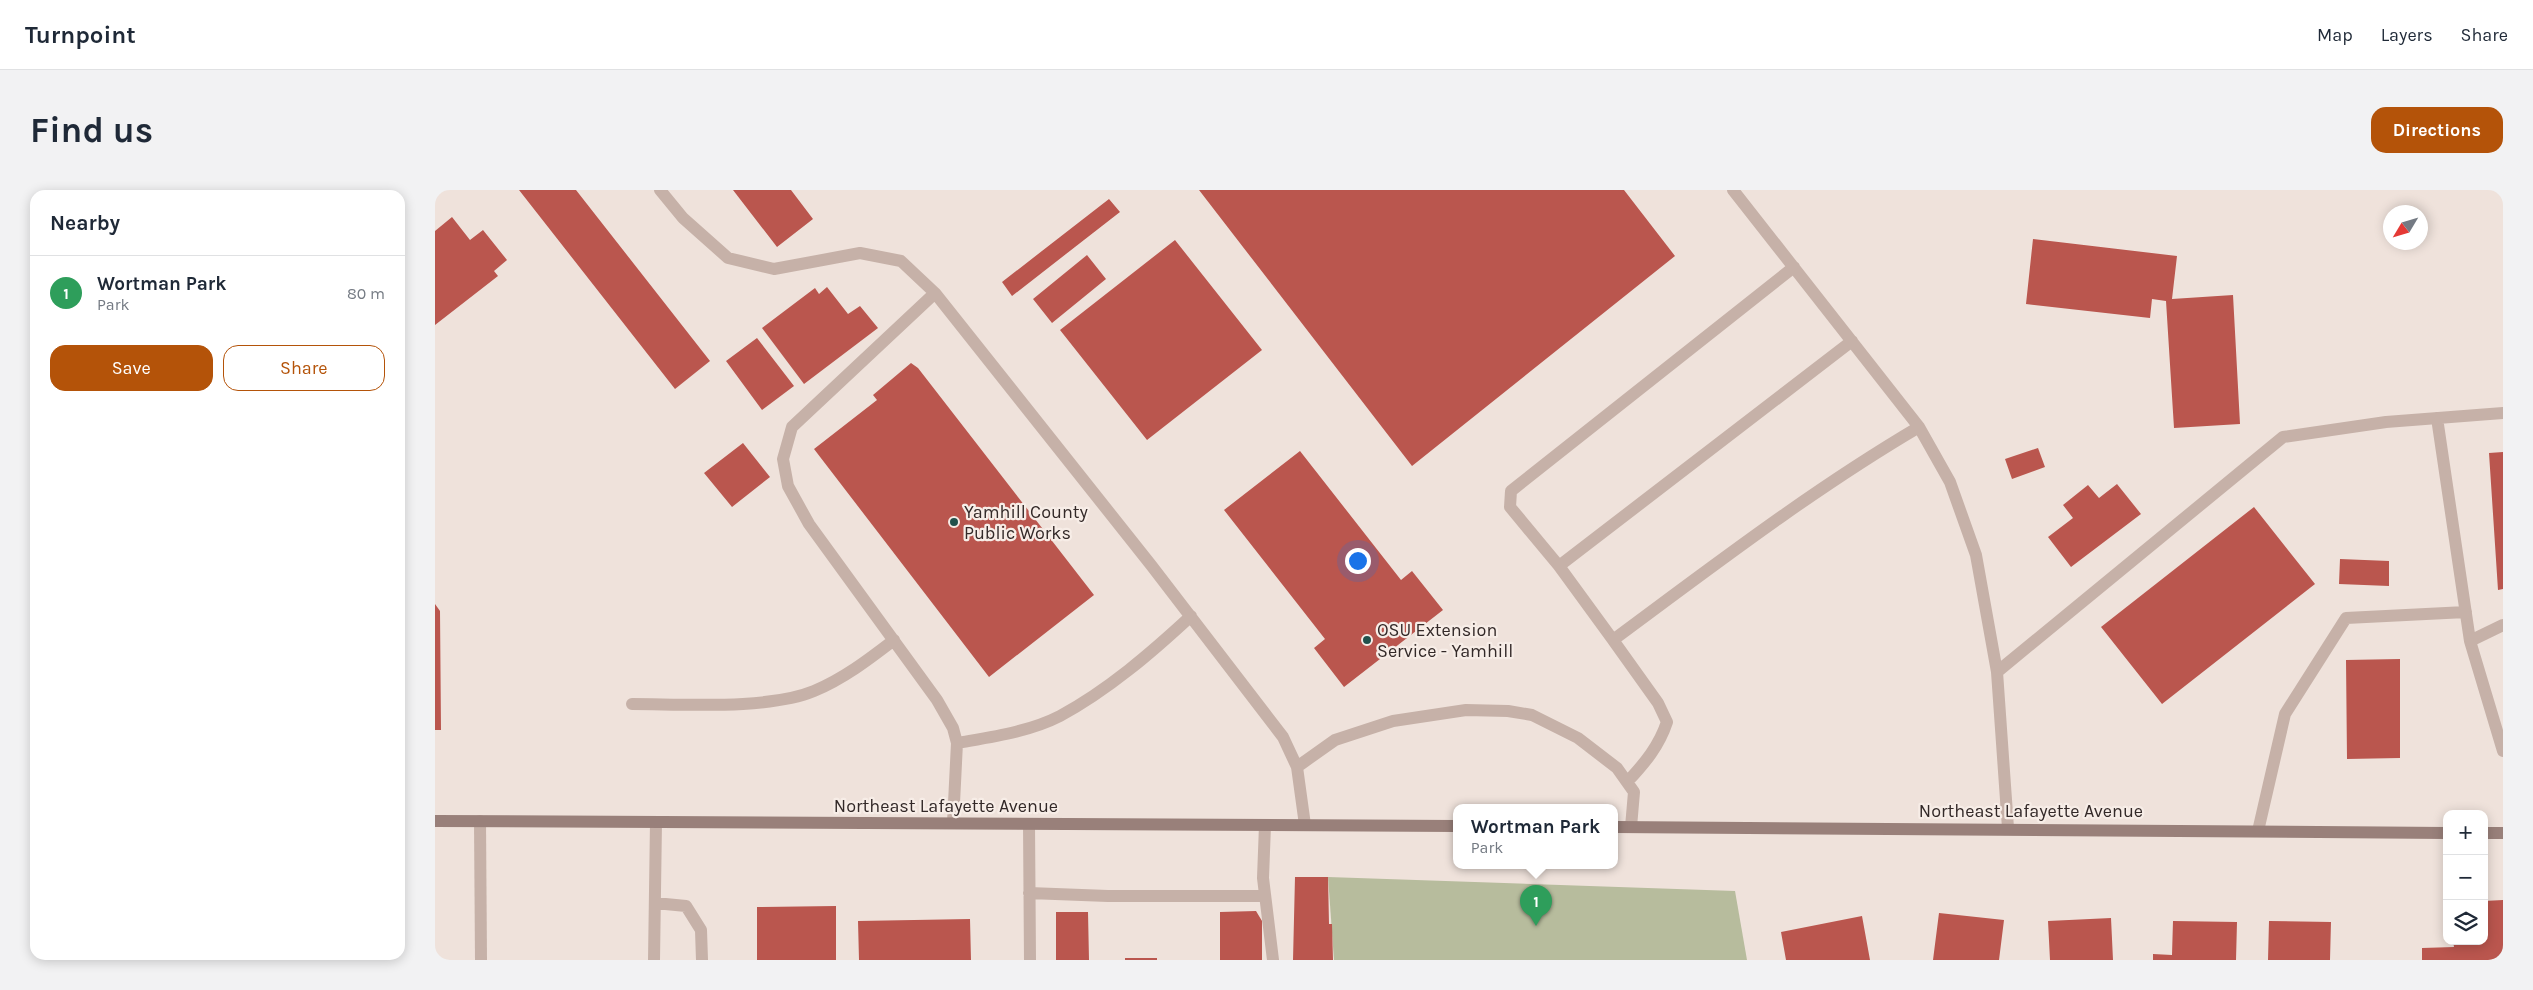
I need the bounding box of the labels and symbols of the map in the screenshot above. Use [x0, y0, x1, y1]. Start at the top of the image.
north arrow [2383, 205, 2428, 250]
place label: Yamhill County Public Works [964, 501, 1089, 544]
marker: Yamhill County Public Works [948, 516, 960, 528]
your location [1345, 548, 1371, 574]
place label: OSU Extension Service - Yamhill [1377, 619, 1513, 662]
marker: OSU Extension Service - Yamhill [1361, 634, 1373, 646]
street label: Northeast Lafayette Avenue [834, 795, 1058, 817]
street label: Northeast Lafayette Avenue [1919, 800, 2143, 822]
pin: 1 [1520, 885, 1552, 926]

